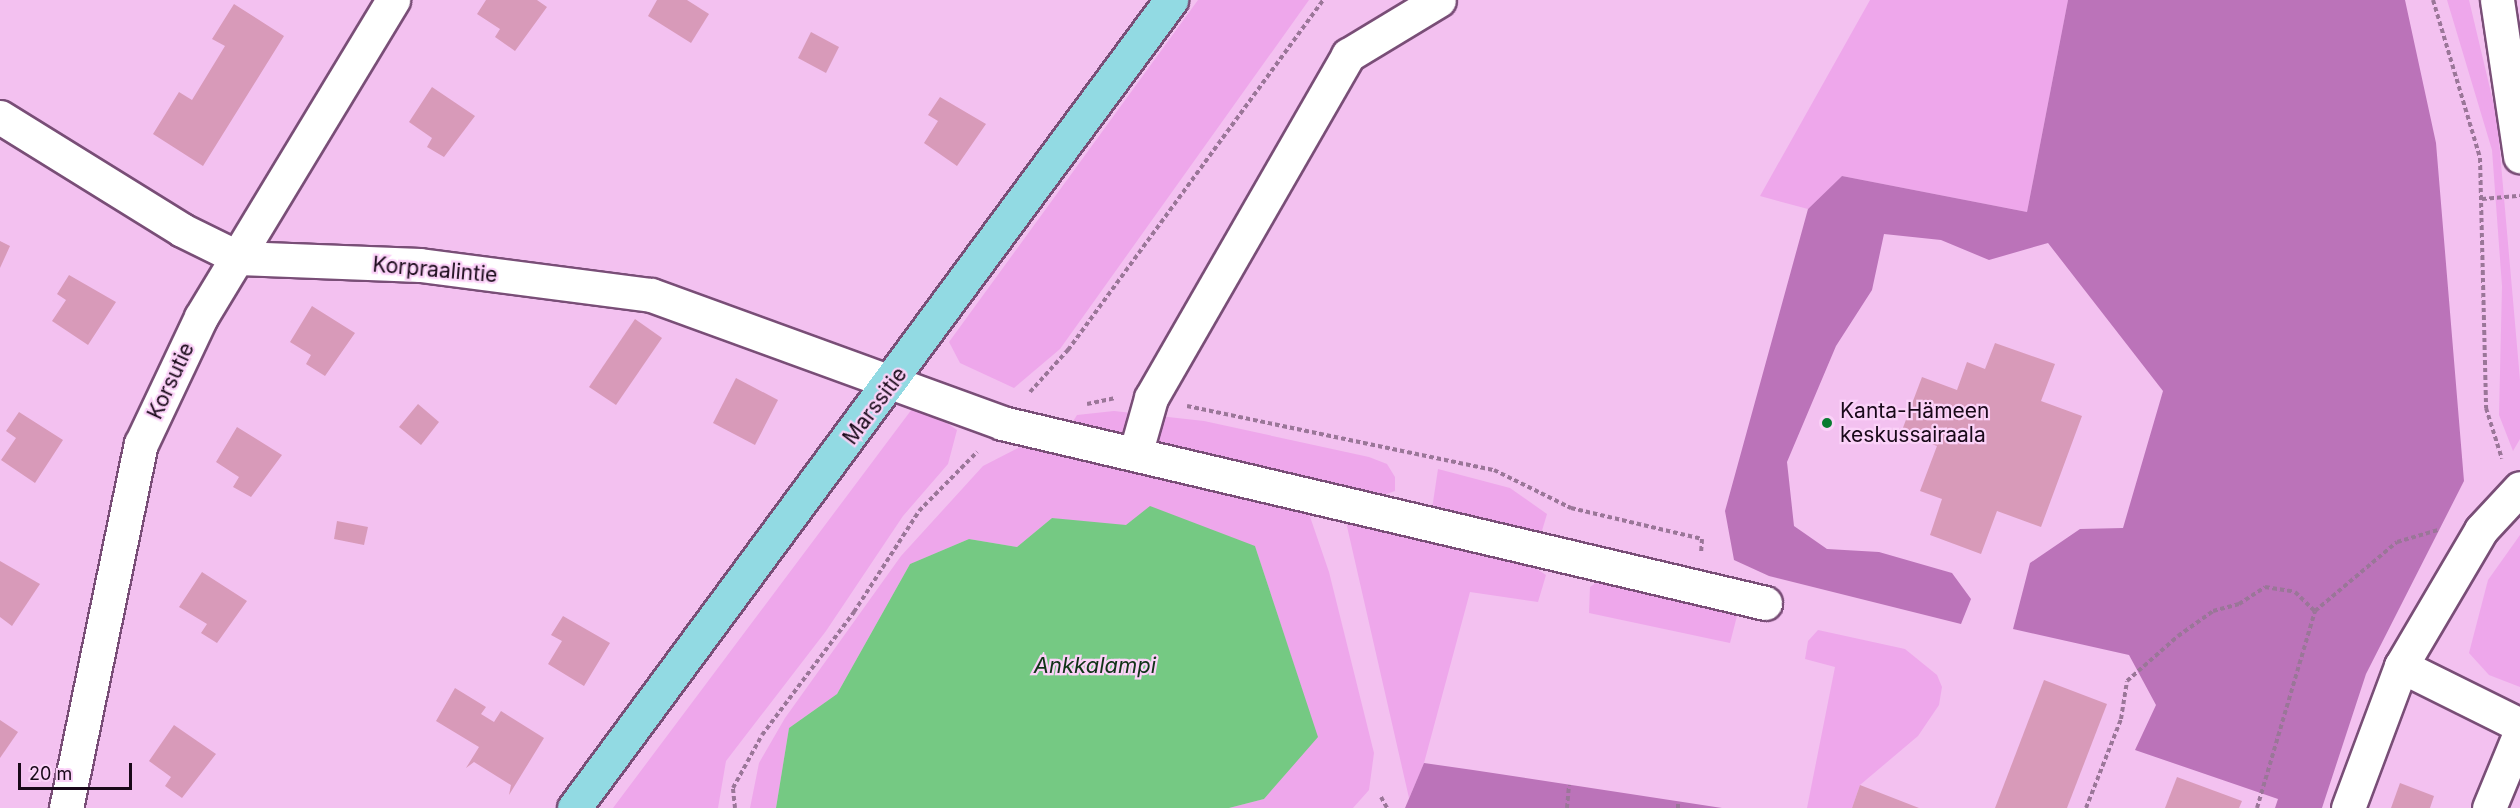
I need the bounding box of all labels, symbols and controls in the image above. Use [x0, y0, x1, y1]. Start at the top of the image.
street label: Korpraalintie [372, 252, 498, 288]
street label: Korsutie [142, 339, 200, 423]
street label: Marssitie [838, 362, 912, 450]
place label: Kanta-Hämeen keskussairaala [1840, 398, 1989, 448]
marker: Kanta-Hämeen keskussairaala [1818, 414, 1836, 432]
water label: Ankkalampi [1034, 653, 1156, 679]
scale bar [21, 751, 135, 789]
text: 20 m [29, 763, 72, 784]

